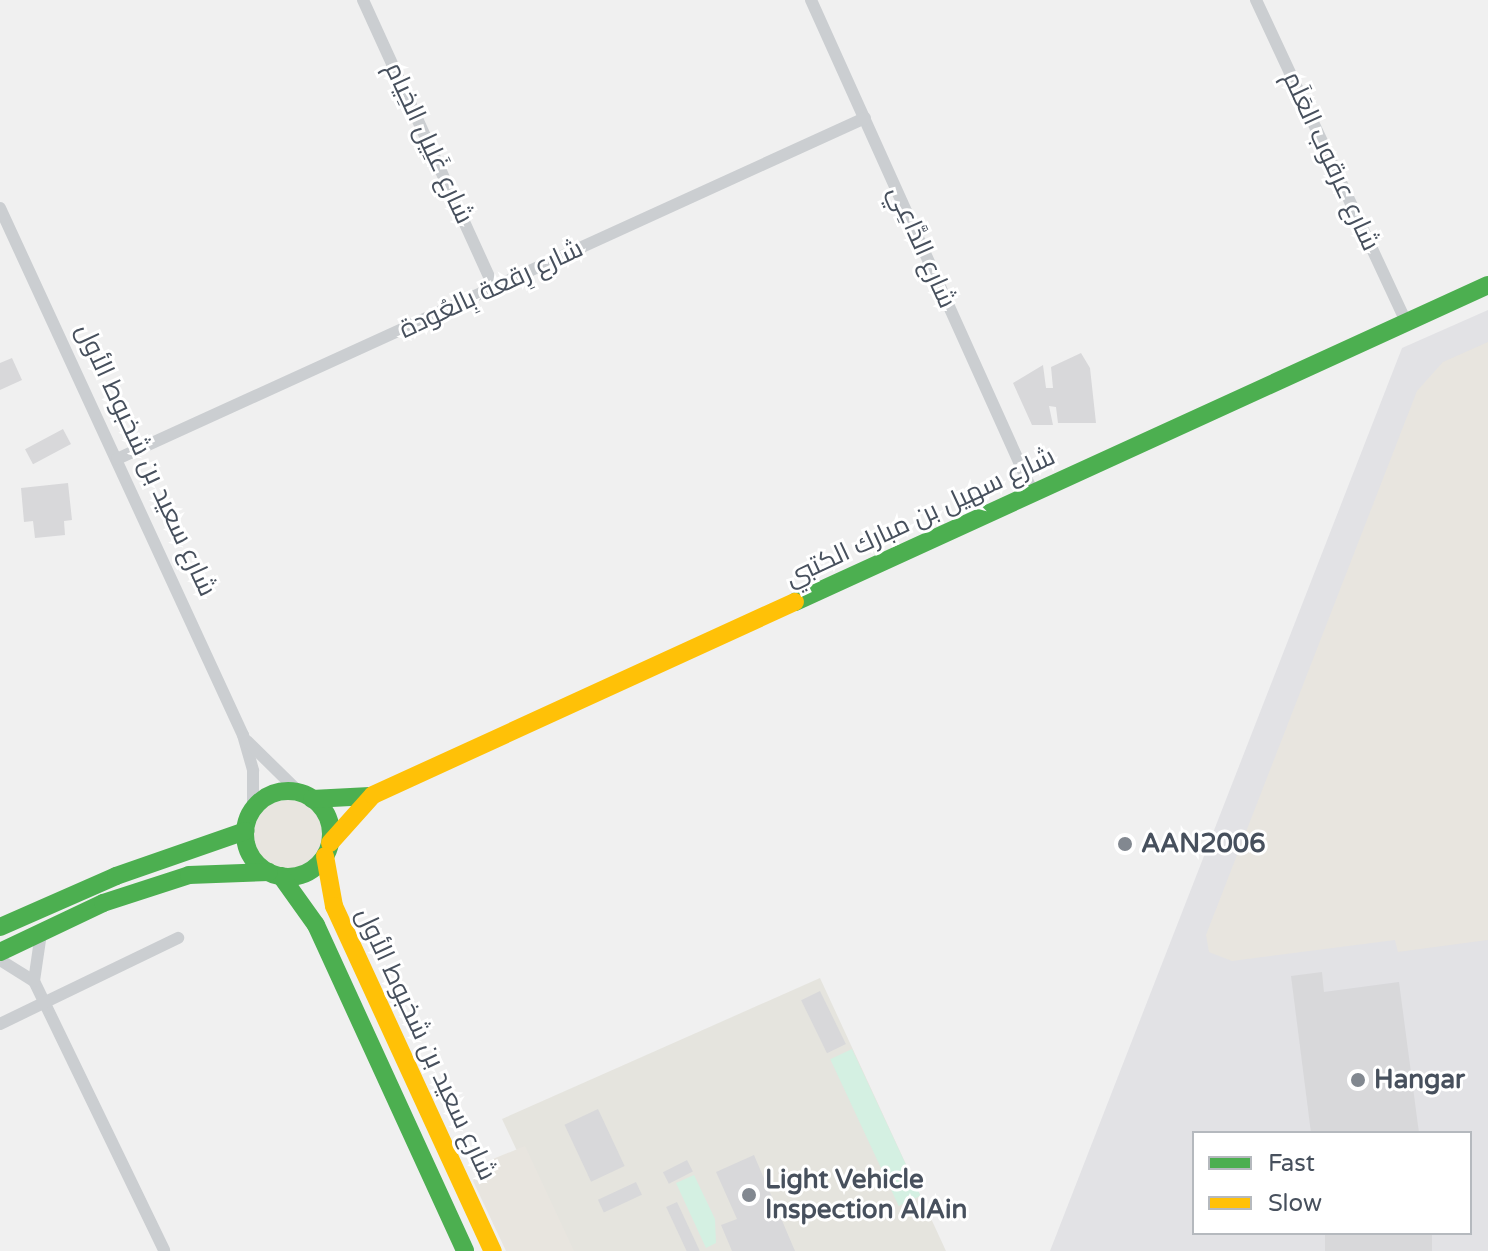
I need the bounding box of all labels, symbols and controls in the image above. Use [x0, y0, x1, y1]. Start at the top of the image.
street label: شارع غَلِيل الخِيام [378, 57, 480, 229]
street label: شارع عرقوب العَلَم [1276, 66, 1386, 256]
street label: شارع الدَّاعِي [881, 181, 963, 313]
street label: شارع رِقعة بِالعُودة [394, 233, 588, 345]
street label: شارع سعيد بن شخبوط الأول [69, 319, 223, 601]
street label: شارع سهيل بن مبارك الكتبي [780, 441, 1060, 593]
place label: AAN2006 [1141, 828, 1265, 860]
marker: AAN2006 [1116, 835, 1134, 853]
street label: شارع سعيد بن شخبوط الأول [349, 903, 503, 1185]
place label: Hangar [1374, 1064, 1465, 1096]
marker: Hangar [1349, 1071, 1367, 1089]
legend [1192, 1131, 1472, 1235]
text: Fast [1268, 1149, 1315, 1178]
place label: Light Vehicle Inspection AlAin [765, 1164, 967, 1226]
marker: Light Vehicle Inspection AlAin [740, 1186, 758, 1204]
text: Slow [1268, 1189, 1322, 1218]

